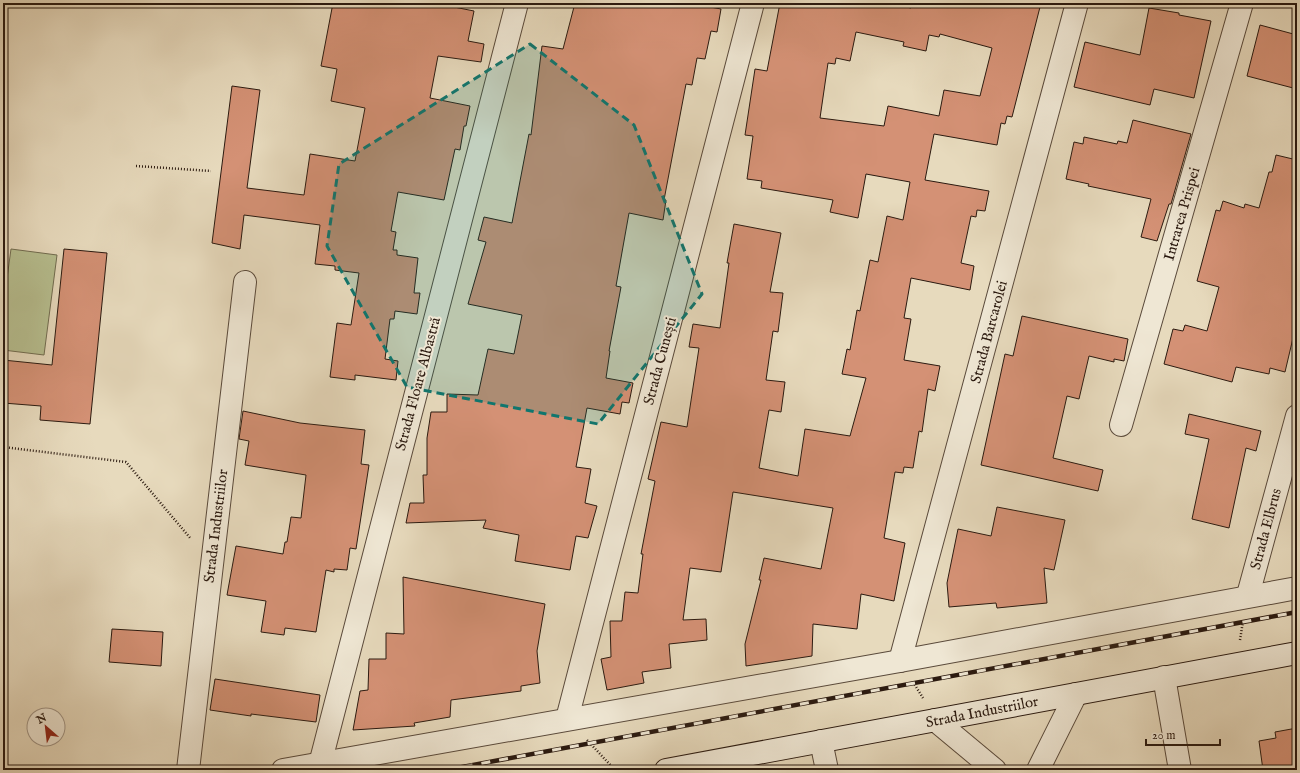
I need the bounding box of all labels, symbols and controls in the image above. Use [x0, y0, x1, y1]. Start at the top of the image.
street label: Intrarea Prispei [1160, 165, 1204, 263]
street label: Strada Barcarolei [966, 278, 1012, 386]
street label: Strada Floare Albastră [391, 315, 445, 453]
street label: Strada Cunești [639, 315, 681, 407]
street label: Strada Industriilor [200, 468, 232, 584]
street label: Strada Elbrus [1246, 486, 1286, 572]
street label: Strada Industriilor [924, 692, 1040, 732]
north arrow [26, 707, 66, 747]
text: N [33, 710, 50, 728]
scale bar [1146, 721, 1220, 747]
text: 20 m [1152, 728, 1175, 743]

